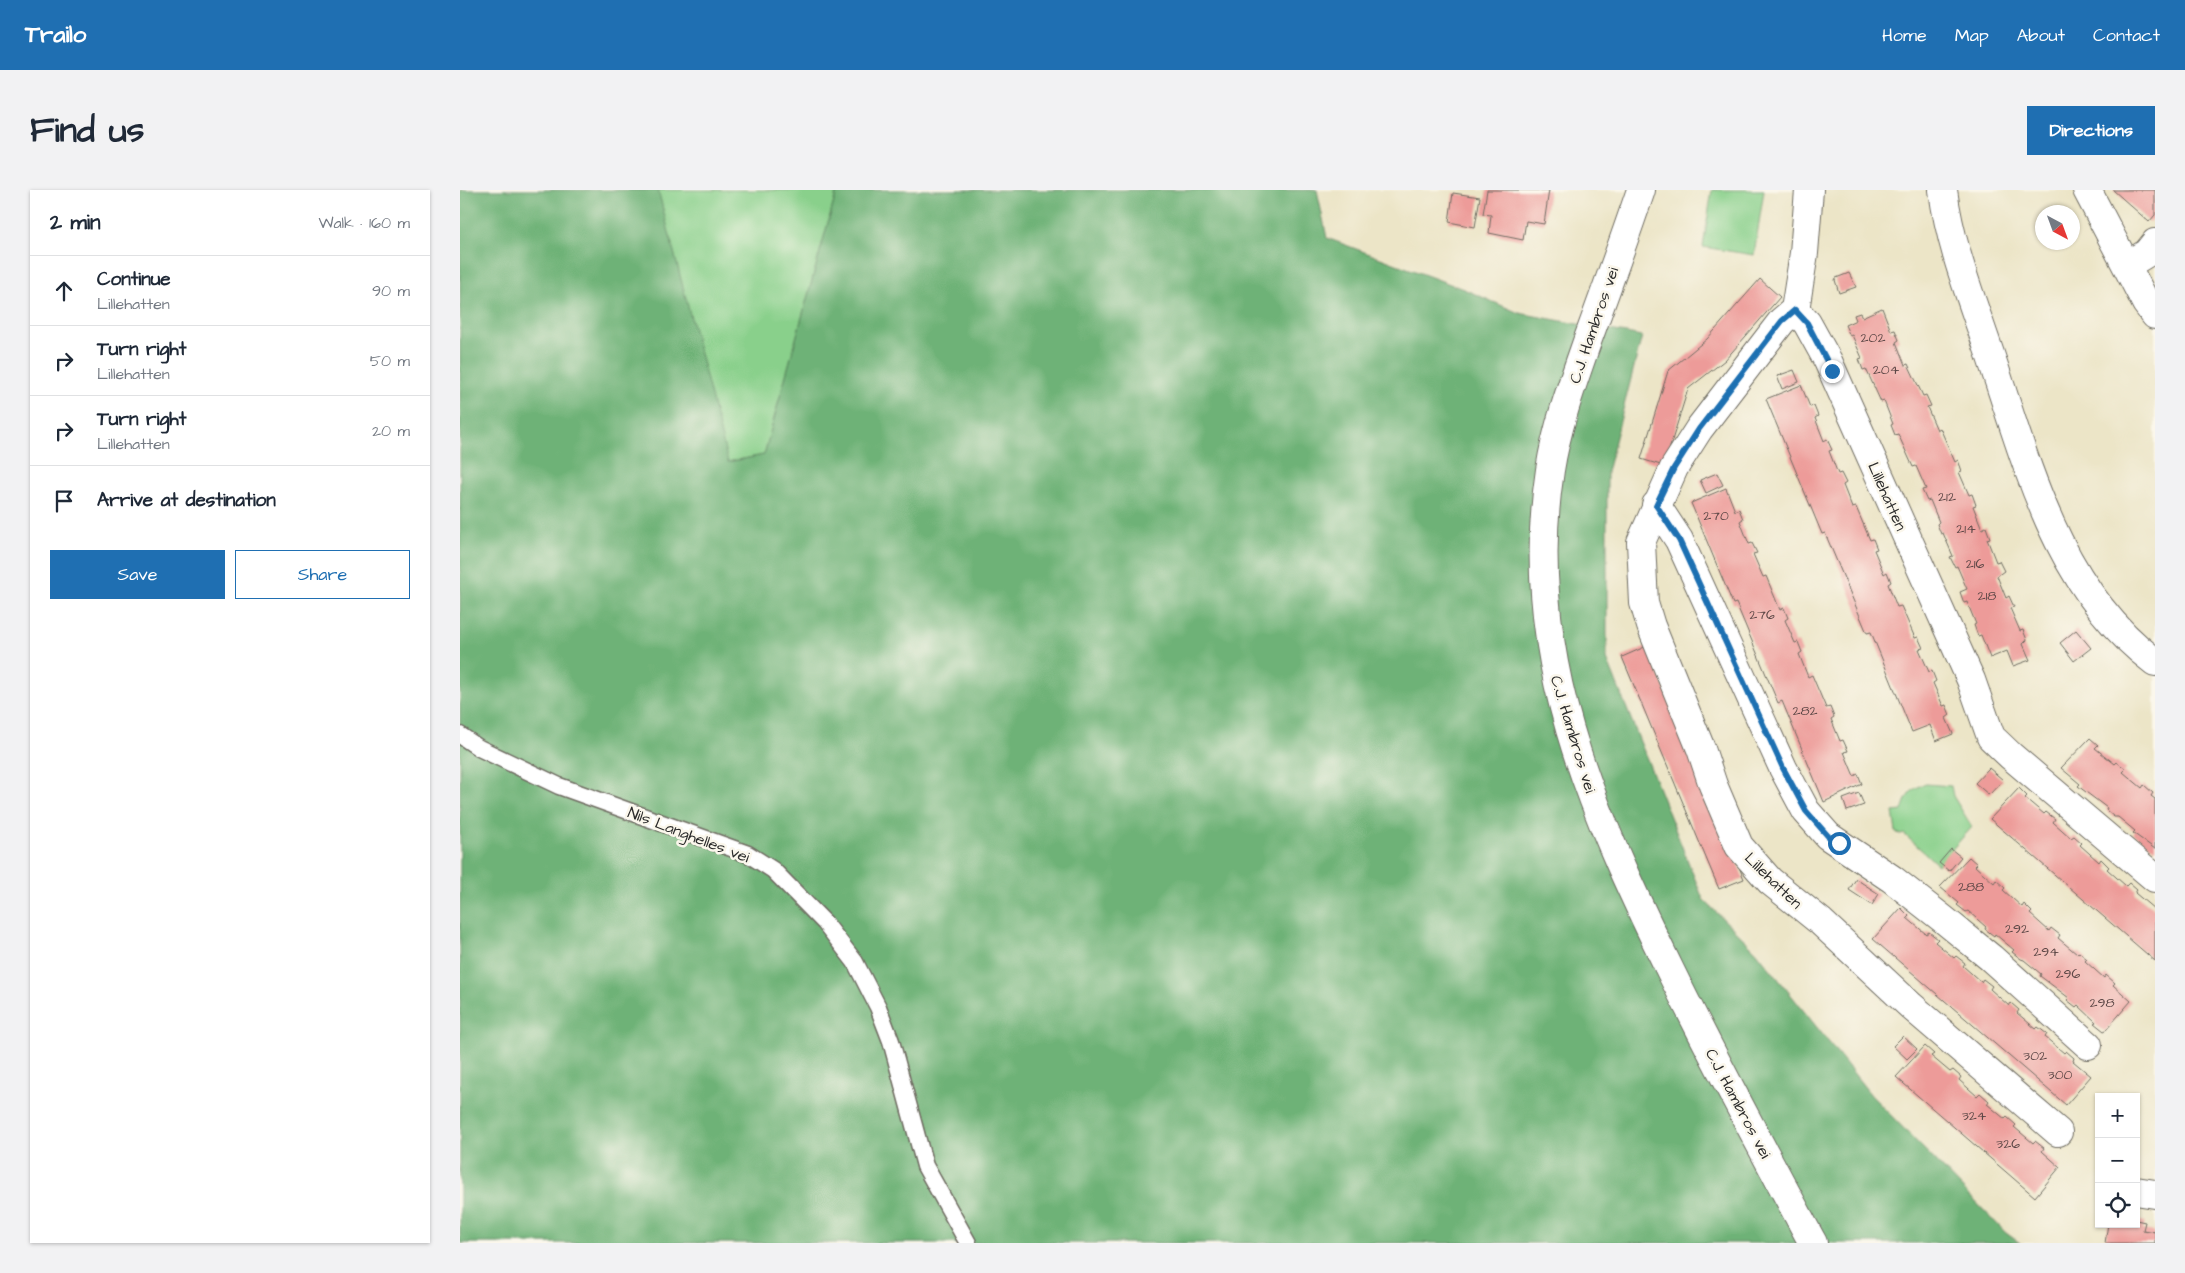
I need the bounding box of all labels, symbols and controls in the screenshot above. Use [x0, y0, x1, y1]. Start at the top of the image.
text: Trailo [25, 18, 86, 52]
text: Home [1882, 23, 1927, 48]
text: Map [1955, 23, 1989, 48]
text: About [2017, 23, 2065, 48]
text: Contact [2093, 23, 2160, 48]
text: Find us [30, 106, 144, 155]
button: Directions [2027, 106, 2155, 155]
north arrow [2035, 205, 2080, 250]
text: 2 min [50, 208, 100, 237]
text: Walk · 160 m [318, 212, 410, 234]
street label: C.J. Hambros vei [1564, 264, 1624, 386]
text: Continue [97, 266, 171, 293]
icon: ahead [50, 277, 78, 305]
text: 90 m [372, 280, 410, 302]
text: Lillehatten [97, 293, 170, 315]
house number: 202 [1861, 328, 1885, 348]
text: Turn right [97, 336, 186, 363]
icon: right [50, 347, 78, 375]
text: 50 m [370, 350, 410, 372]
route end [1821, 360, 1844, 383]
house number: 204 [1873, 360, 1900, 380]
text: Lillehatten [97, 363, 170, 385]
text: Turn right [97, 406, 186, 433]
icon: right [50, 417, 78, 445]
text: 20 m [372, 420, 410, 442]
text: Lillehatten [97, 433, 170, 455]
street label: Lillehatten [1862, 459, 1912, 534]
icon: arrive [50, 487, 78, 515]
text: Arrive at destination [97, 487, 276, 514]
house number: 212 [1938, 487, 1956, 507]
house number: 270 [1703, 506, 1729, 526]
house number: 214 [1956, 519, 1976, 539]
button: Save [50, 550, 225, 599]
button: Share [235, 550, 410, 599]
house number: 216 [1966, 554, 1985, 574]
house number: 218 [1978, 586, 1996, 606]
house number: 276 [1749, 605, 1775, 625]
street label: C.J. Hambros vei [1545, 673, 1602, 796]
house number: 282 [1792, 701, 1818, 721]
street label: Nils Langhelles vei [624, 802, 753, 869]
route start [1828, 832, 1851, 855]
street label: Lillehatten [1739, 848, 1807, 914]
house number: 288 [1958, 877, 1984, 897]
house number: 292 [2005, 919, 2029, 939]
house number: 294 [2033, 942, 2059, 962]
house number: 296 [2056, 964, 2081, 984]
house number: 298 [2089, 993, 2115, 1013]
street label: C.J. Hambros vei [1700, 1045, 1777, 1163]
house number: 302 [2023, 1046, 2047, 1066]
house number: 300 [2048, 1065, 2073, 1085]
map controls [2095, 1093, 2140, 1228]
button: + [2095, 1093, 2140, 1138]
house number: 324 [1962, 1106, 1987, 1126]
house number: 326 [1996, 1134, 2020, 1154]
button: − [2095, 1138, 2140, 1183]
button: locate [2095, 1183, 2140, 1228]

